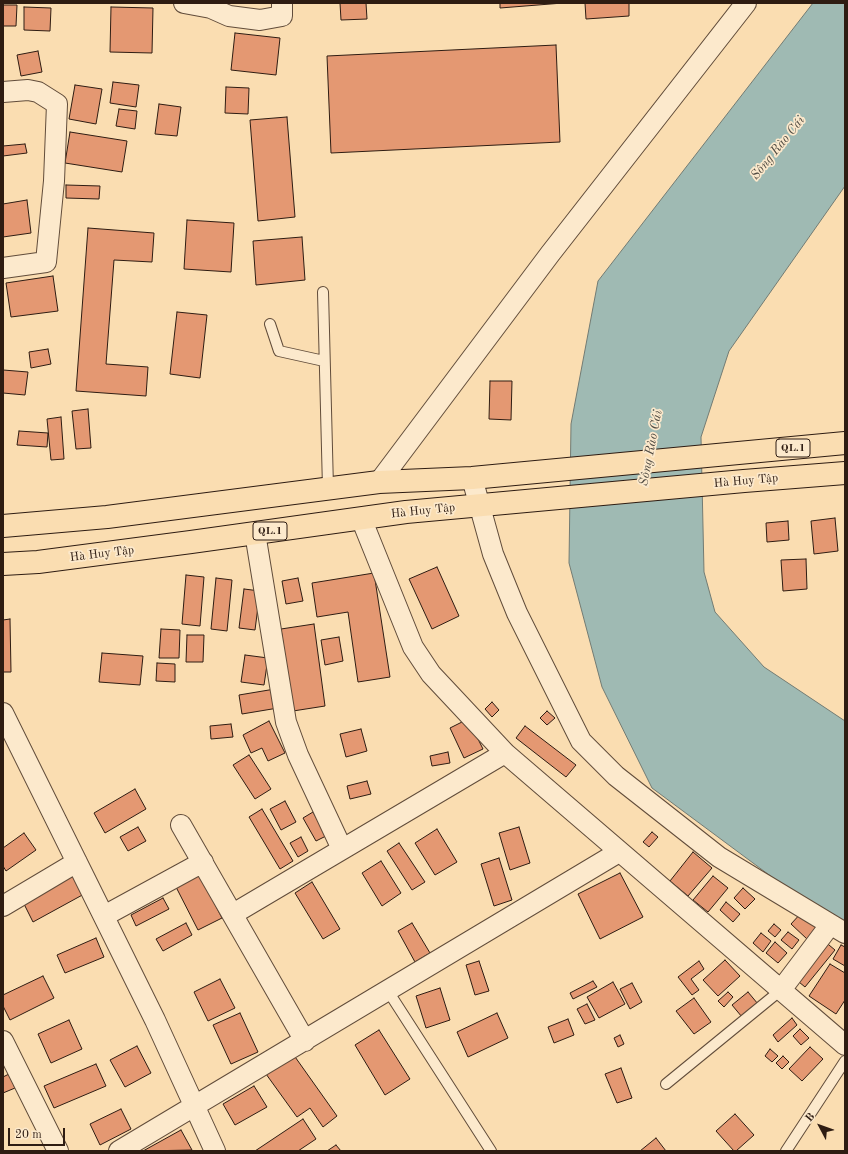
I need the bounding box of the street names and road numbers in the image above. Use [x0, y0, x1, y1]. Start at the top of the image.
road number: QL.1 [776, 439, 810, 457]
street label: Hà Huy Tập [713, 471, 779, 491]
street label: Hà Huy Tập [390, 500, 456, 522]
road number: QL.1 [253, 522, 287, 540]
street label: Hà Huy Tập [69, 543, 135, 565]

